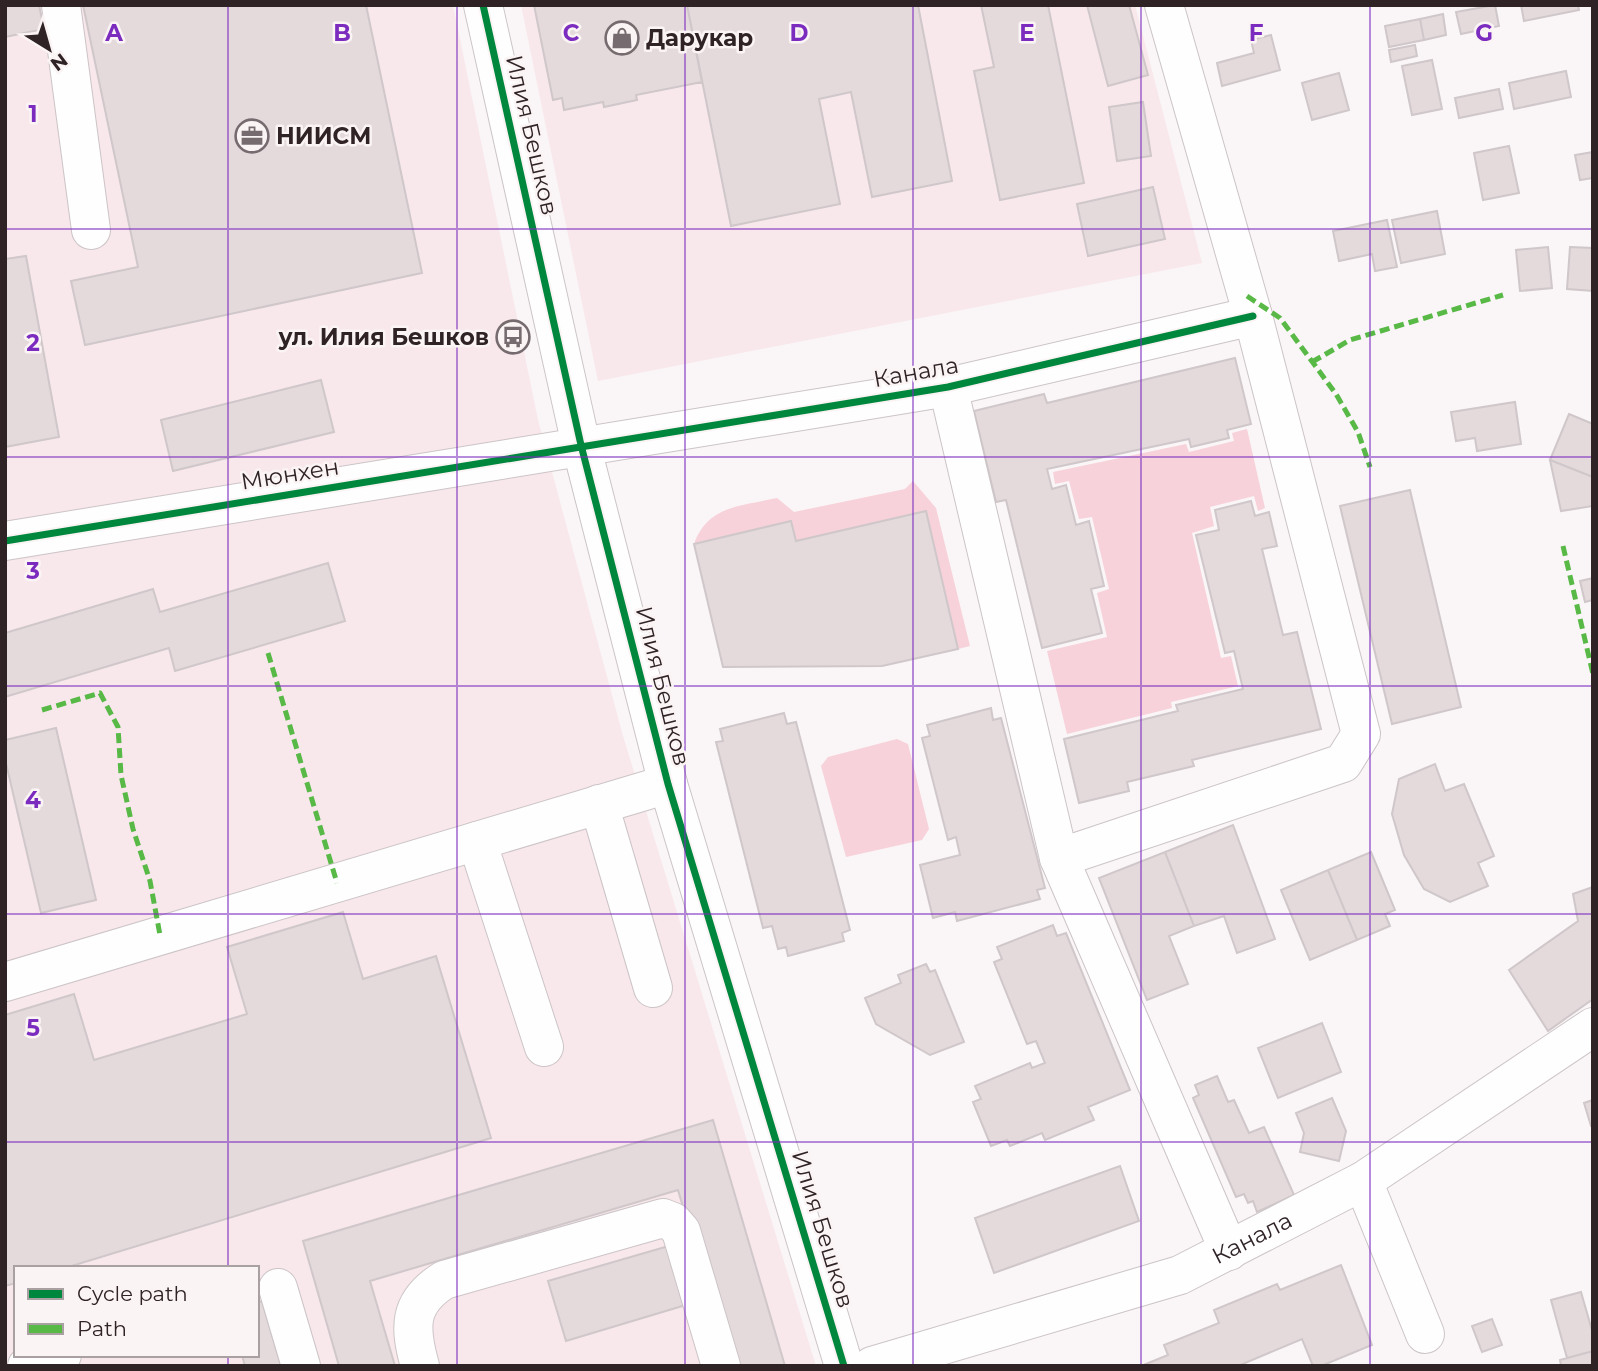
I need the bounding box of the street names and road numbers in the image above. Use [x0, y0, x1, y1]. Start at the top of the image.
street label: Илия Бешков [500, 52, 564, 218]
street label: Канала [871, 351, 961, 393]
street label: Мюнхен [239, 452, 341, 496]
street label: Илия Бешков [630, 603, 696, 769]
street label: Илия Бешков [786, 1147, 860, 1311]
street label: Канала [1207, 1206, 1297, 1270]

